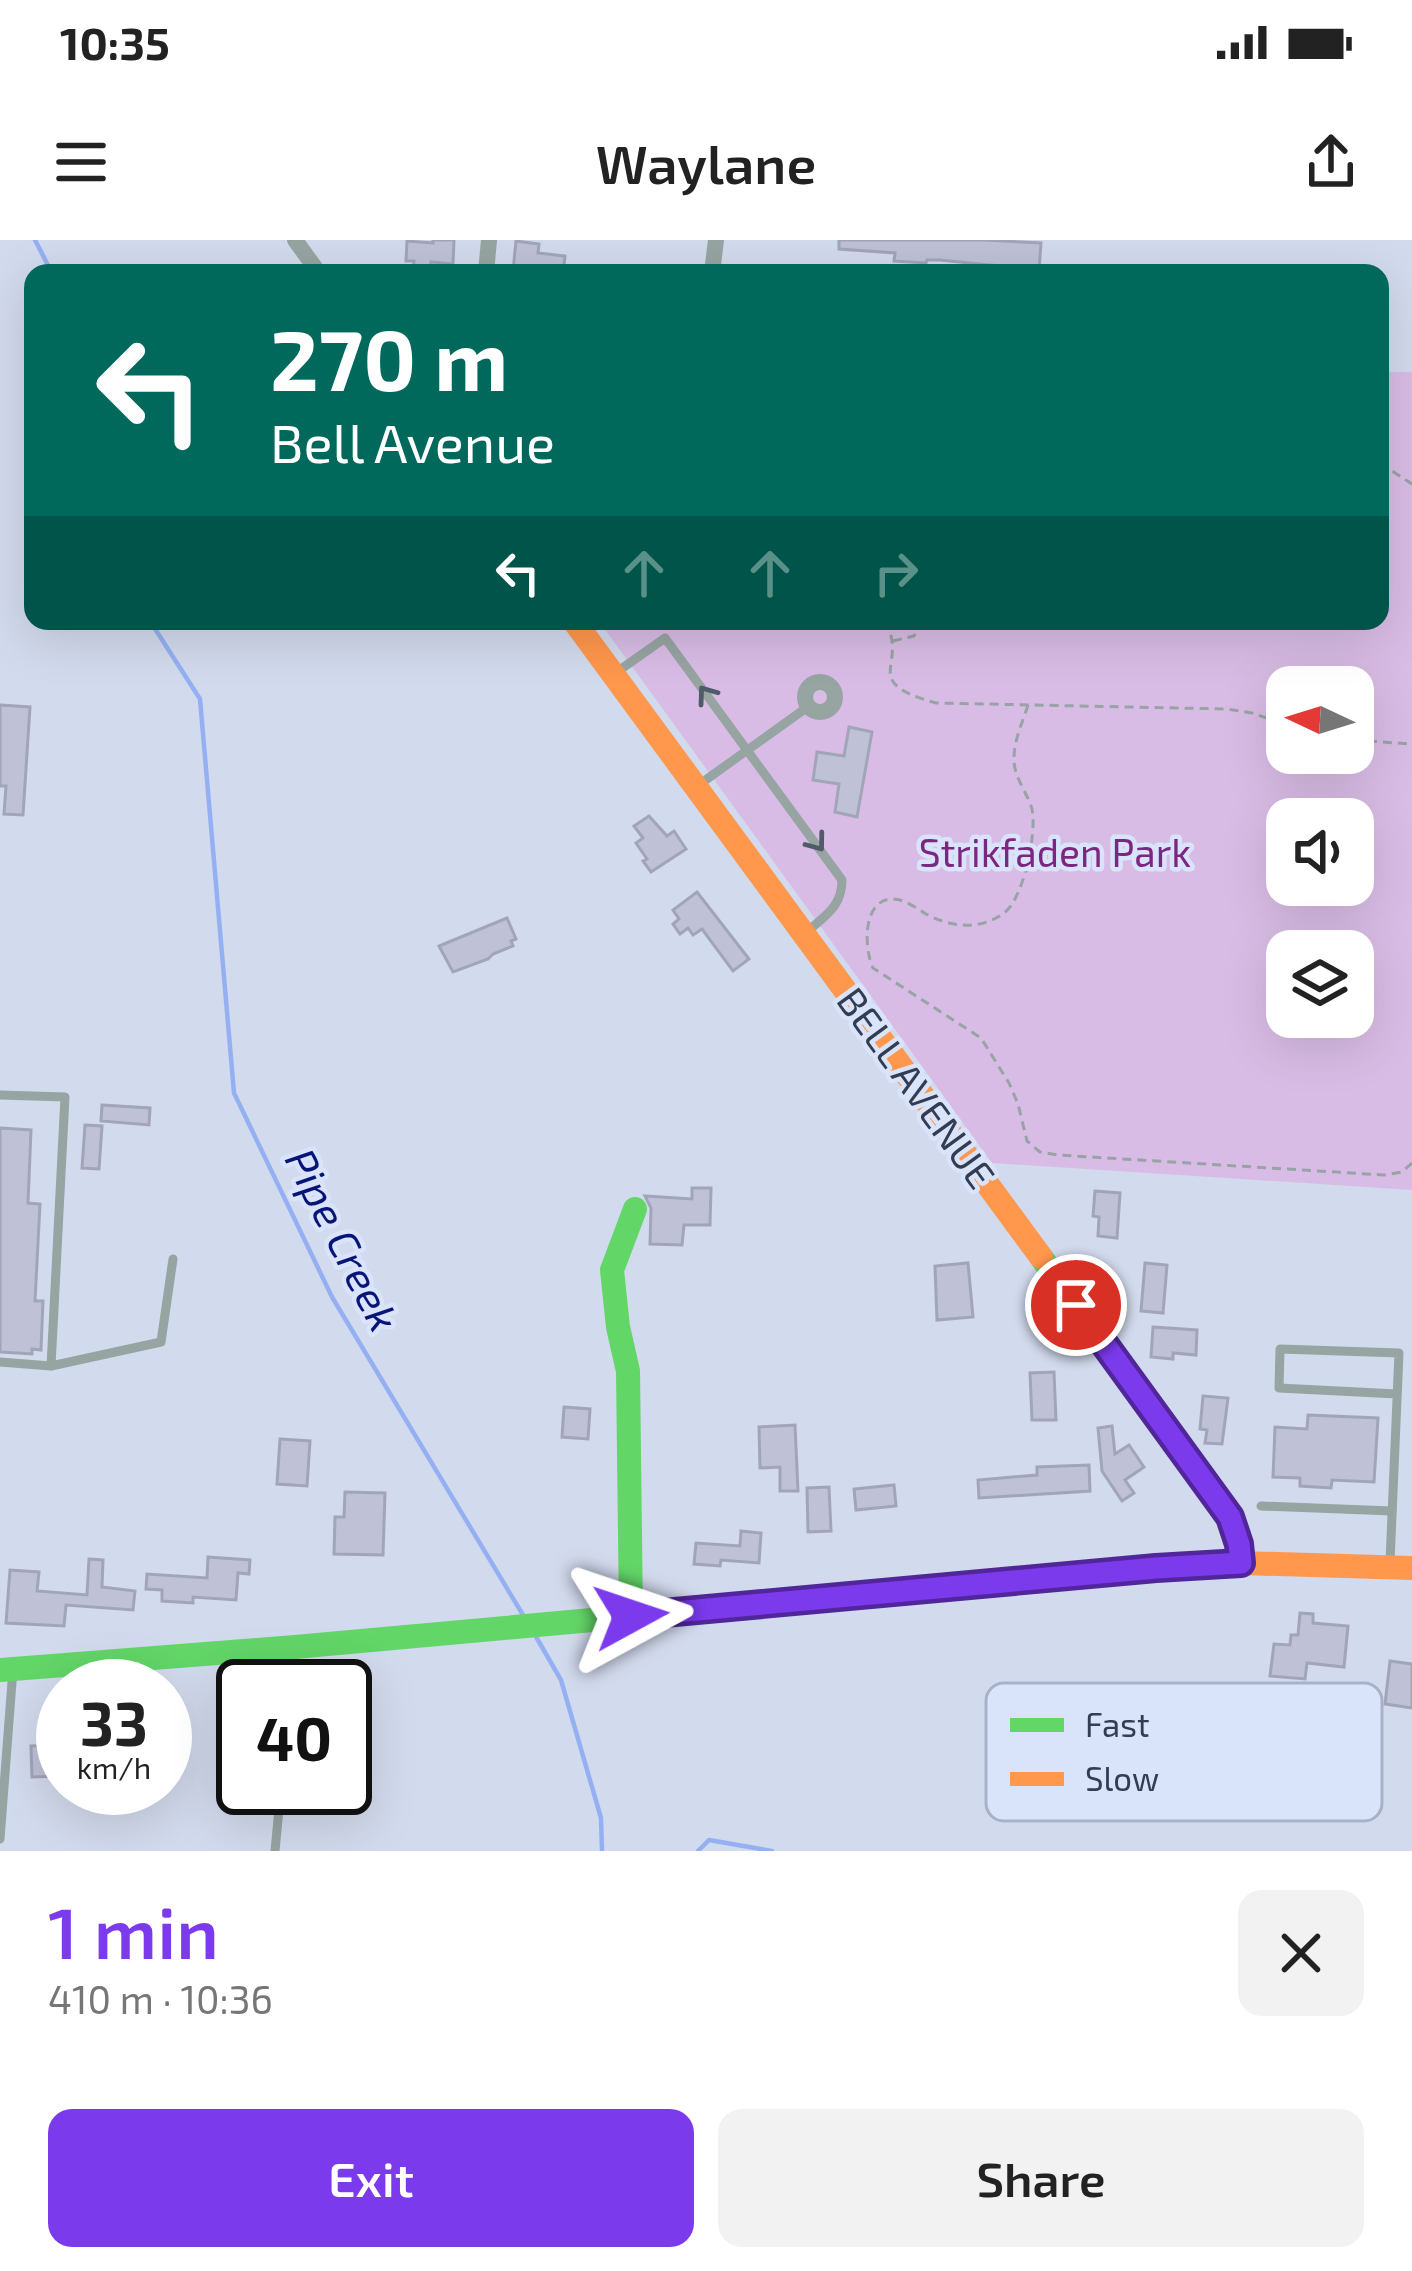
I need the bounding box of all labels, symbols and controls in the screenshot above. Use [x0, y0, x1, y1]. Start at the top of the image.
text: 10:35 [60, 15, 170, 69]
icon: menu [48, 129, 114, 195]
icon: share [1298, 129, 1364, 195]
text: Waylane [596, 130, 816, 195]
text: 270 m [270, 307, 508, 408]
icon: left [72, 312, 228, 468]
text: Bell Avenue [270, 409, 555, 474]
icon: left [485, 540, 551, 606]
icon: ahead [611, 540, 677, 606]
icon: ahead [737, 540, 803, 606]
icon: right [863, 540, 929, 606]
north arrow [1266, 666, 1374, 774]
map controls [1266, 666, 1374, 1038]
one-way arrow [699, 686, 721, 707]
button: sound [1266, 798, 1374, 906]
park label: Strikfaden Park [919, 828, 1191, 875]
one-way arrow [802, 830, 824, 851]
button: layers [1266, 930, 1374, 1038]
street label: BELL AVENUE [829, 978, 1006, 1197]
water label: Pipe Creek [276, 1139, 411, 1339]
pin [1025, 1254, 1127, 1356]
icon: arrive [1043, 1272, 1109, 1338]
position arrow [568, 1553, 694, 1679]
speed limit sign: 40 [216, 1659, 372, 1815]
legend [986, 1683, 1382, 1821]
text: 33 [80, 1686, 148, 1758]
text: Fast [1085, 1704, 1149, 1744]
text: km/h [77, 1749, 151, 1785]
text: Slow [1085, 1758, 1159, 1798]
text: 1 min [48, 1887, 219, 1973]
button: close [1238, 1890, 1364, 2016]
text: 410 m · 10:36 [48, 1975, 273, 2022]
button: Exit [48, 2109, 694, 2247]
button: Share [718, 2109, 1364, 2247]

